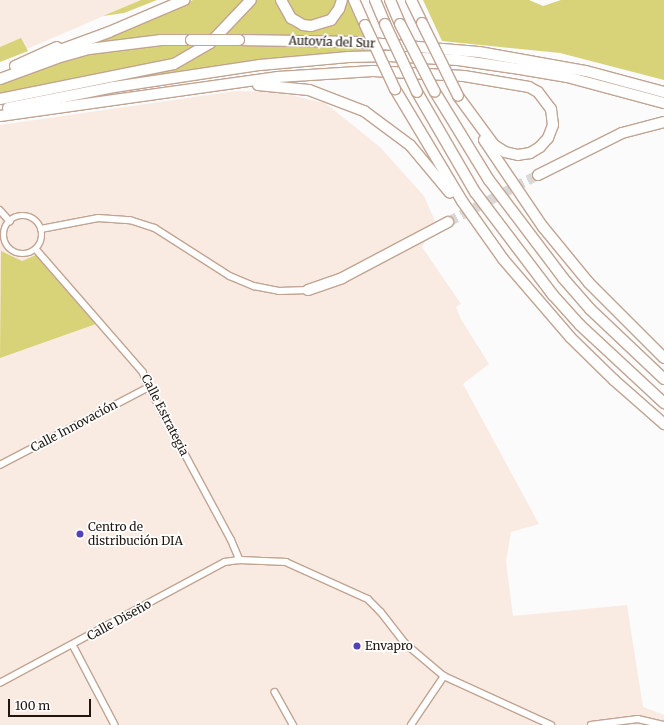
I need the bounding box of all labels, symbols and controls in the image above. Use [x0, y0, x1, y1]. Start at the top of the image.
street label: Autovía del Sur [288, 33, 376, 51]
street label: Calle Estrategia [138, 372, 192, 458]
street label: Calle Innovación [28, 397, 120, 455]
place label: Centro de distribución DIA [88, 520, 183, 548]
marker: Centro de distribución DIA [75, 529, 85, 539]
street label: Calle Diseño [84, 596, 154, 644]
place label: Envapro [365, 639, 413, 653]
marker: Envapro [352, 641, 362, 651]
scale bar [10, 691, 93, 717]
text: 100 m [15, 698, 50, 713]

